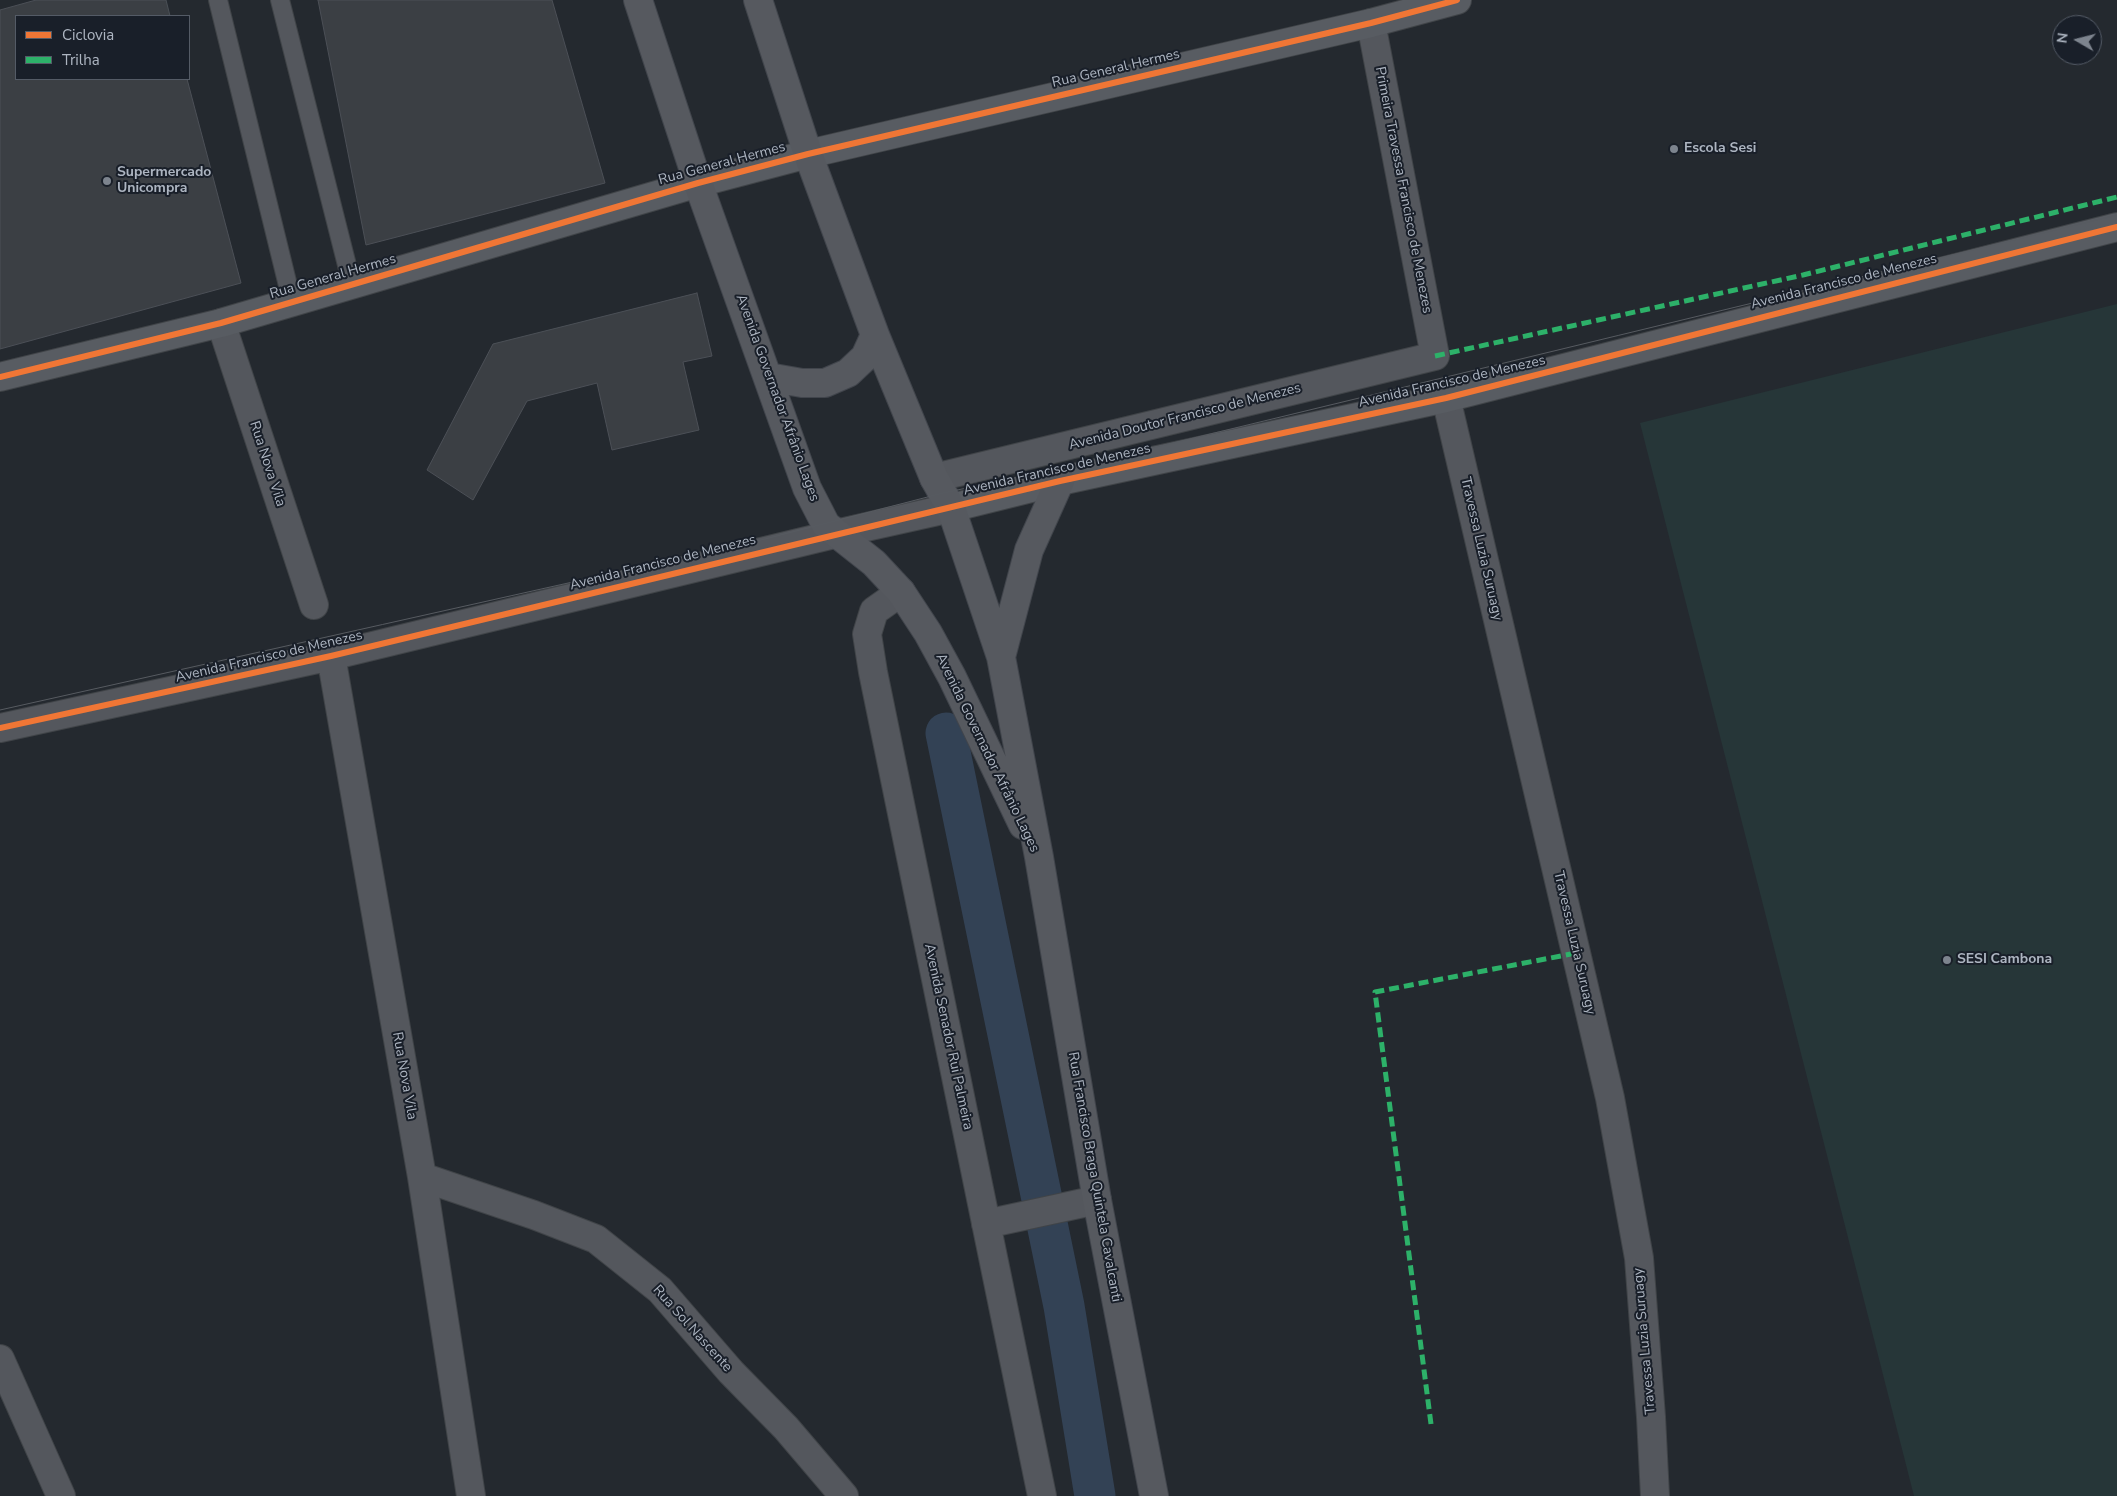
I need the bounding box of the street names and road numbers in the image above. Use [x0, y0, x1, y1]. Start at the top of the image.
street label: Rua General Hermes [1050, 46, 1182, 92]
street label: Primeira Travessa Francisco de Menezes [1371, 65, 1435, 315]
street label: Rua General Hermes [657, 139, 787, 189]
street label: Rua General Hermes [268, 251, 398, 303]
street label: Avenida Francisco de Menezes [1749, 251, 1939, 313]
street label: Avenida Governador Afrânio Lages [732, 292, 822, 504]
street label: Avenida Francisco de Menezes [1357, 352, 1547, 412]
street label: Avenida Doutor Francisco de Menezes [1067, 380, 1303, 454]
street label: Rua Nova Vila [245, 419, 289, 509]
street label: Avenida Francisco de Menezes [962, 440, 1152, 500]
street label: Travessa Luzia Suruagy [1456, 476, 1506, 622]
street label: Avenida Francisco de Menezes [568, 532, 758, 594]
street label: Avenida Francisco de Menezes [174, 627, 364, 687]
street label: Avenida Governador Afrânio Lages [931, 651, 1043, 855]
street label: Travessa Luzia Suruagy [1549, 870, 1599, 1016]
street label: Avenida Senador Rui Palmeira [920, 942, 976, 1132]
street label: Rua Nova Vila [388, 1031, 420, 1121]
street label: Rua Francisco Braga Quintela Cavalcanti [1064, 1051, 1124, 1303]
street label: Travessa Luzia Suruagy [1630, 1267, 1660, 1415]
street label: Rua Sol Nascente [649, 1282, 735, 1376]

